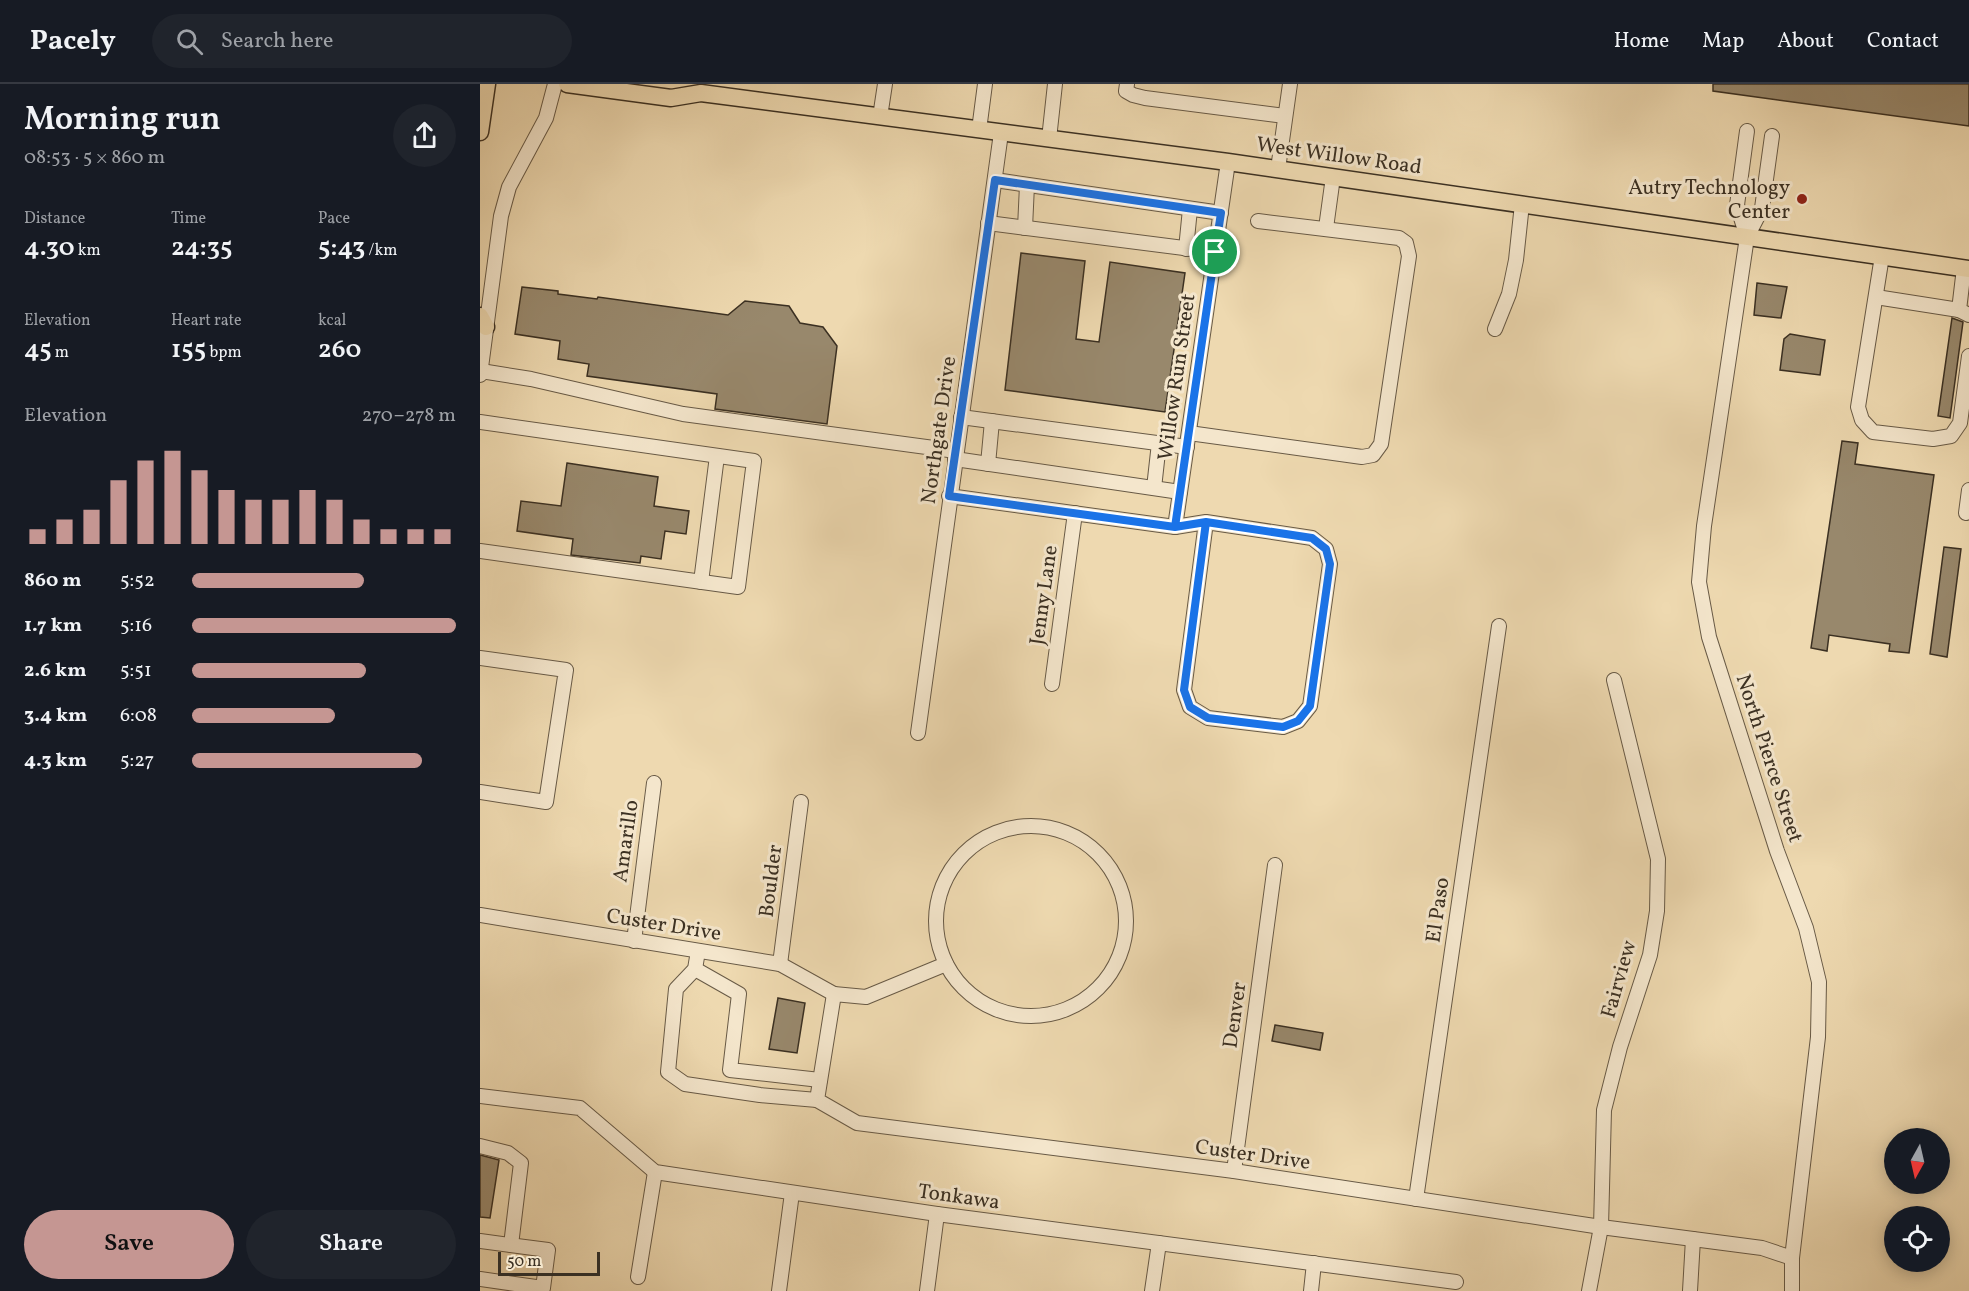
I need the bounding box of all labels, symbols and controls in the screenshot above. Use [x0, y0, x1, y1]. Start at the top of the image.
search box [152, 14, 572, 68]
text: Pacely [30, 22, 116, 61]
icon: search [173, 25, 206, 58]
text: Search here [221, 26, 334, 57]
text: Home [1614, 27, 1669, 56]
text: Map [1702, 27, 1744, 56]
text: About [1777, 27, 1834, 56]
text: Contact [1867, 27, 1939, 56]
text: Morning run [24, 98, 221, 144]
button: share [393, 104, 456, 167]
street label: West Willow Road [1254, 131, 1423, 182]
text: 08:53 · 5 × 860 m [24, 144, 165, 172]
place label: Autry Technology Center [1628, 174, 1791, 227]
marker: Autry Technology Center [1795, 192, 1809, 206]
text: Distance [24, 208, 85, 230]
text: Time [171, 208, 206, 230]
text: Pace [318, 208, 350, 230]
pin [1189, 226, 1240, 277]
text: 4.30 [24, 230, 75, 266]
text: 24:35 [171, 230, 233, 266]
text: 5:43 [318, 230, 365, 266]
icon: arrive [1198, 235, 1231, 268]
text: km [75, 240, 101, 262]
text: /km [365, 240, 397, 262]
street label: Willow Run Street [1151, 292, 1204, 462]
text: Elevation [24, 310, 91, 332]
text: Heart rate [171, 310, 242, 332]
text: kcal [318, 310, 346, 332]
text: 45 [24, 332, 52, 368]
text: 155 [171, 332, 206, 368]
text: 260 [318, 332, 361, 368]
text: m [52, 342, 69, 364]
text: bpm [206, 342, 242, 364]
street label: Northgate Drive [915, 354, 964, 506]
text: Elevation [24, 402, 107, 430]
text: 270–278 m [362, 402, 456, 430]
street label: Jenny Lane [1023, 543, 1066, 647]
text: 860 m [24, 567, 82, 595]
text: 5:52 [120, 567, 155, 595]
text: 1.7 km [24, 612, 82, 640]
text: 5:16 [120, 612, 152, 640]
text: 2.6 km [24, 657, 87, 685]
text: 5:51 [120, 657, 152, 685]
street label: North Pierce Street [1728, 671, 1809, 846]
text: 3.4 km [24, 702, 87, 730]
text: 6:08 [120, 702, 157, 730]
text: 4.3 km [24, 747, 87, 775]
text: 5:27 [120, 747, 154, 775]
street label: Amarillo [606, 798, 647, 884]
street label: Boulder [753, 843, 790, 919]
street label: El Paso [1420, 876, 1457, 945]
street label: Custer Drive [604, 902, 723, 949]
street label: Fairview [1595, 937, 1644, 1022]
street label: Denver [1216, 980, 1255, 1050]
north arrow [1884, 1128, 1950, 1194]
map controls [1884, 1128, 1950, 1272]
street label: Custer Drive [1193, 1133, 1312, 1178]
street label: Tonkawa [916, 1177, 1002, 1218]
button: locate [1884, 1206, 1950, 1272]
button: Save [24, 1210, 234, 1279]
button: Share [246, 1210, 456, 1279]
scale bar [498, 1249, 600, 1276]
text: 50 m [507, 1251, 541, 1273]

